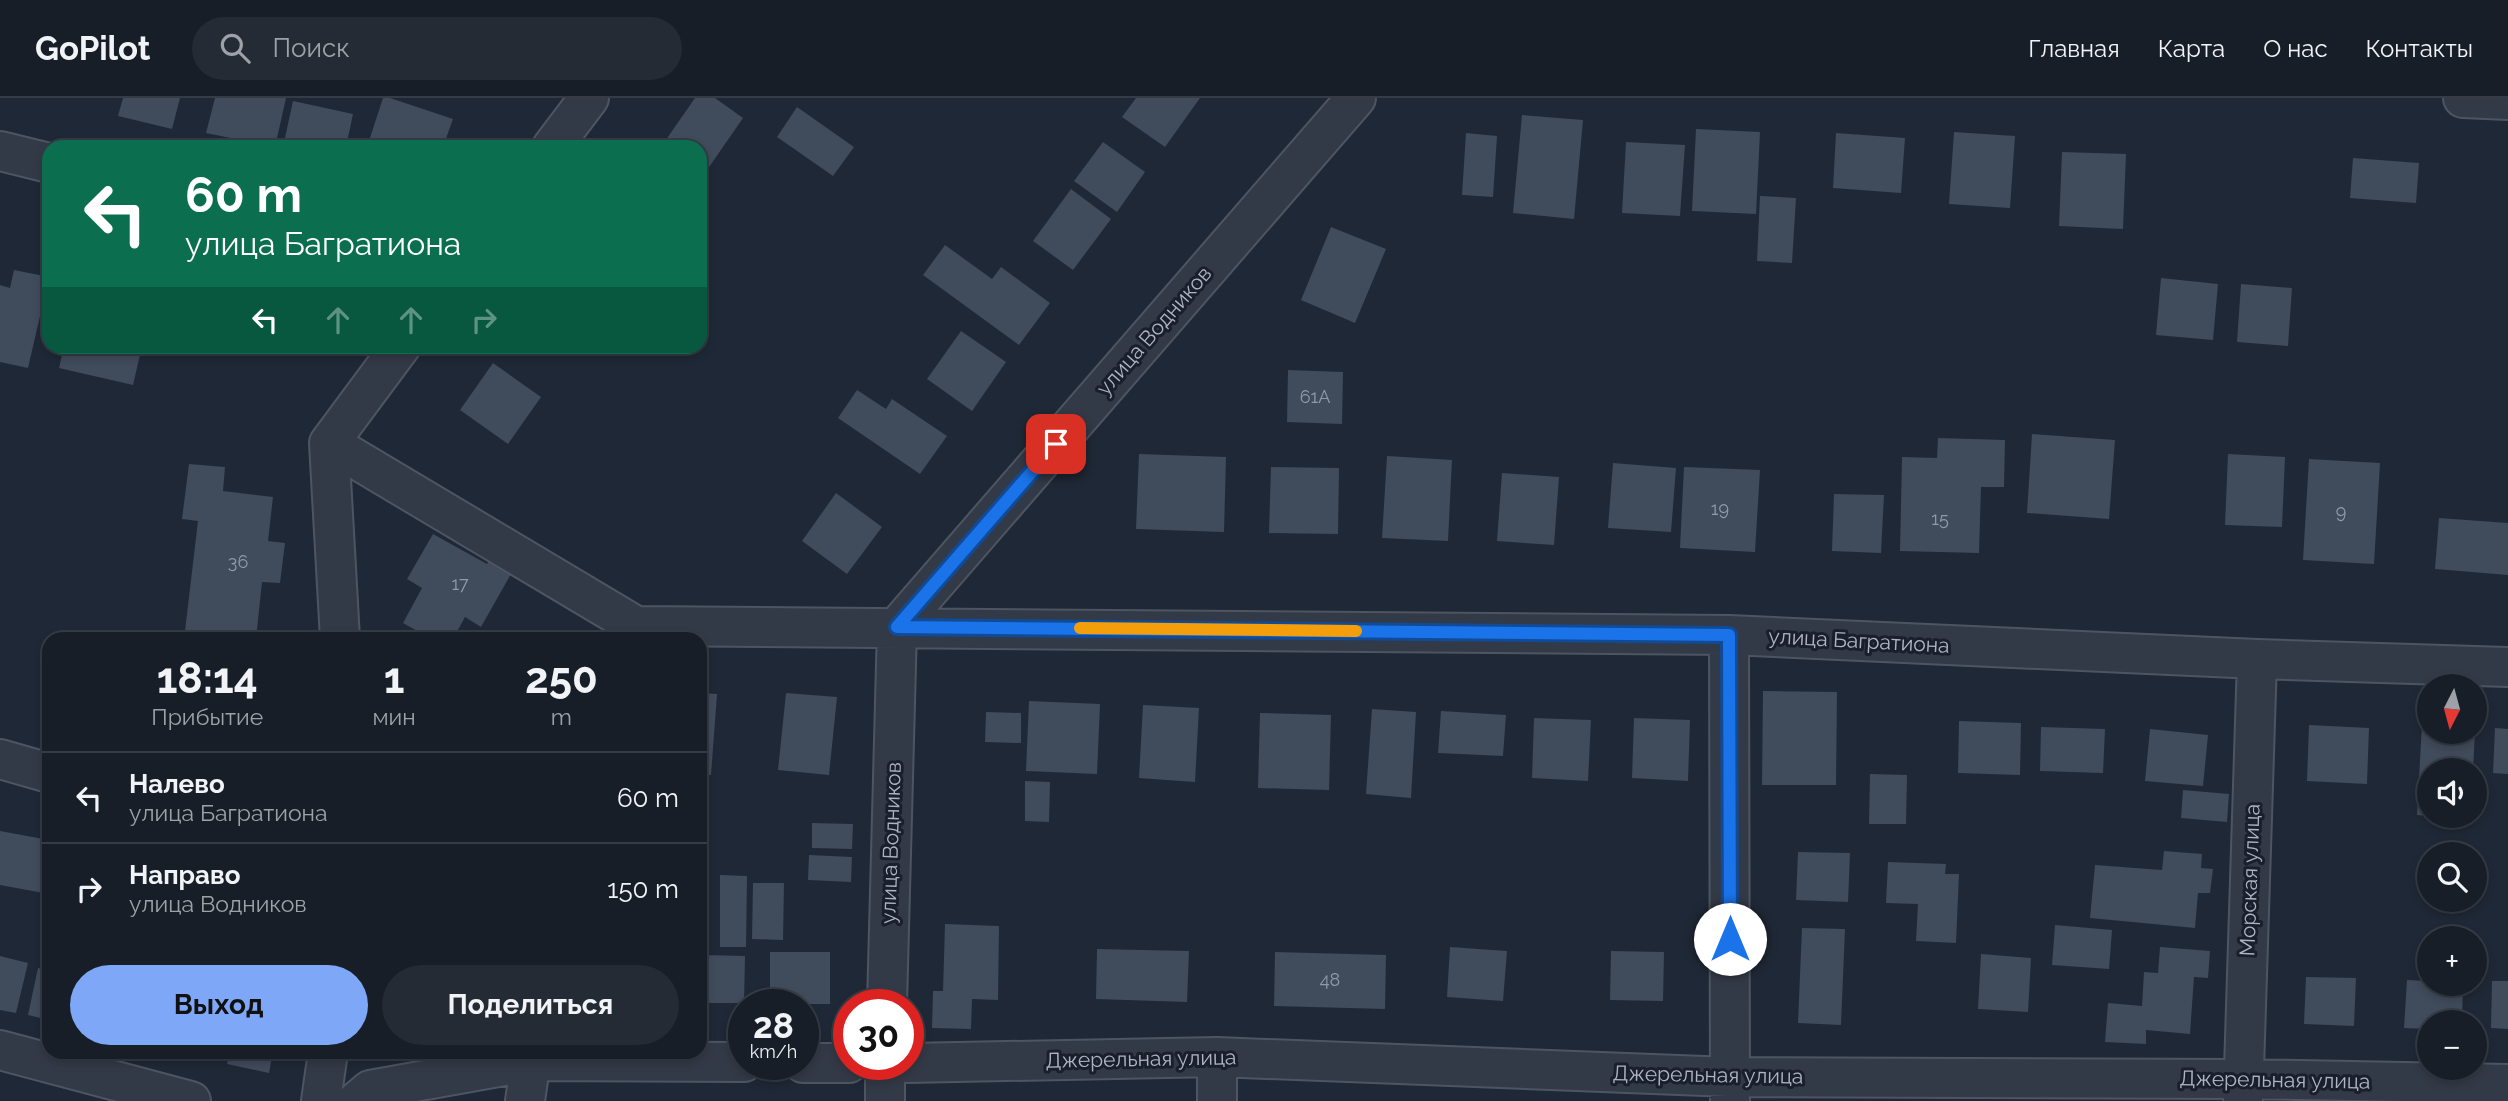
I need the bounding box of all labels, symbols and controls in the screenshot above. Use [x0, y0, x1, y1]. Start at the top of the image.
search box [192, 17, 682, 80]
text: GoPilot [35, 29, 150, 68]
icon: search [216, 29, 254, 67]
text: Поиск [272, 33, 350, 63]
text: Главная [2028, 34, 2120, 63]
text: Карта [2158, 34, 2225, 63]
text: О нас [2263, 34, 2328, 63]
text: Контакты [2366, 34, 2473, 63]
text: 60 m [185, 166, 302, 223]
icon: left [70, 168, 161, 259]
text: улица Багратиона [185, 225, 461, 262]
street label: улица Водников [1091, 261, 1216, 400]
icon: left [246, 301, 284, 339]
icon: ahead [319, 301, 357, 339]
icon: ahead [392, 301, 430, 339]
icon: right [465, 301, 503, 339]
house number: 61А [1300, 386, 1330, 407]
pin [1026, 414, 1086, 474]
icon: arrive [1037, 425, 1075, 463]
house number: 19 [1711, 498, 1729, 519]
house number: 9 [2336, 501, 2346, 522]
house number: 15 [1931, 508, 1949, 529]
house number: 36 [228, 551, 248, 572]
house number: 17 [451, 573, 469, 594]
street label: улица Багратиона [1768, 623, 1950, 658]
text: 18:14 [157, 654, 258, 703]
text: 1 [384, 654, 404, 703]
text: 250 [525, 654, 598, 703]
north arrow [2417, 674, 2487, 744]
map controls [2417, 674, 2487, 1080]
text: Прибытие [151, 703, 263, 730]
text: мин [373, 703, 416, 730]
text: m [551, 703, 572, 730]
button: sound [2417, 758, 2487, 828]
street label: улица Водников [875, 761, 906, 924]
text: Налево [129, 769, 225, 799]
icon: left [70, 779, 108, 817]
text: 60 m [617, 783, 679, 813]
text: улица Багратиона [129, 799, 328, 826]
street label: Морская улица [2234, 803, 2265, 957]
button: search [2417, 842, 2487, 912]
text: Направо [129, 860, 240, 890]
icon: right [70, 870, 108, 908]
text: 150 m [607, 874, 679, 904]
text: улица Водников [129, 890, 307, 917]
position arrow [1693, 902, 1767, 976]
button: + [2417, 926, 2487, 996]
button: Выход [70, 965, 368, 1045]
button: Поделиться [382, 965, 679, 1045]
house number: 48 [1320, 969, 1340, 990]
speed limit sign: 30 [833, 989, 924, 1080]
text: 28 [753, 1005, 794, 1046]
button: − [2417, 1010, 2487, 1080]
text: km/h [750, 1041, 797, 1062]
street label: Джерельная улица [1045, 1044, 1237, 1073]
street label: Джерельная улица [1612, 1060, 1804, 1089]
street label: Джерельная улица [2179, 1065, 2371, 1094]

